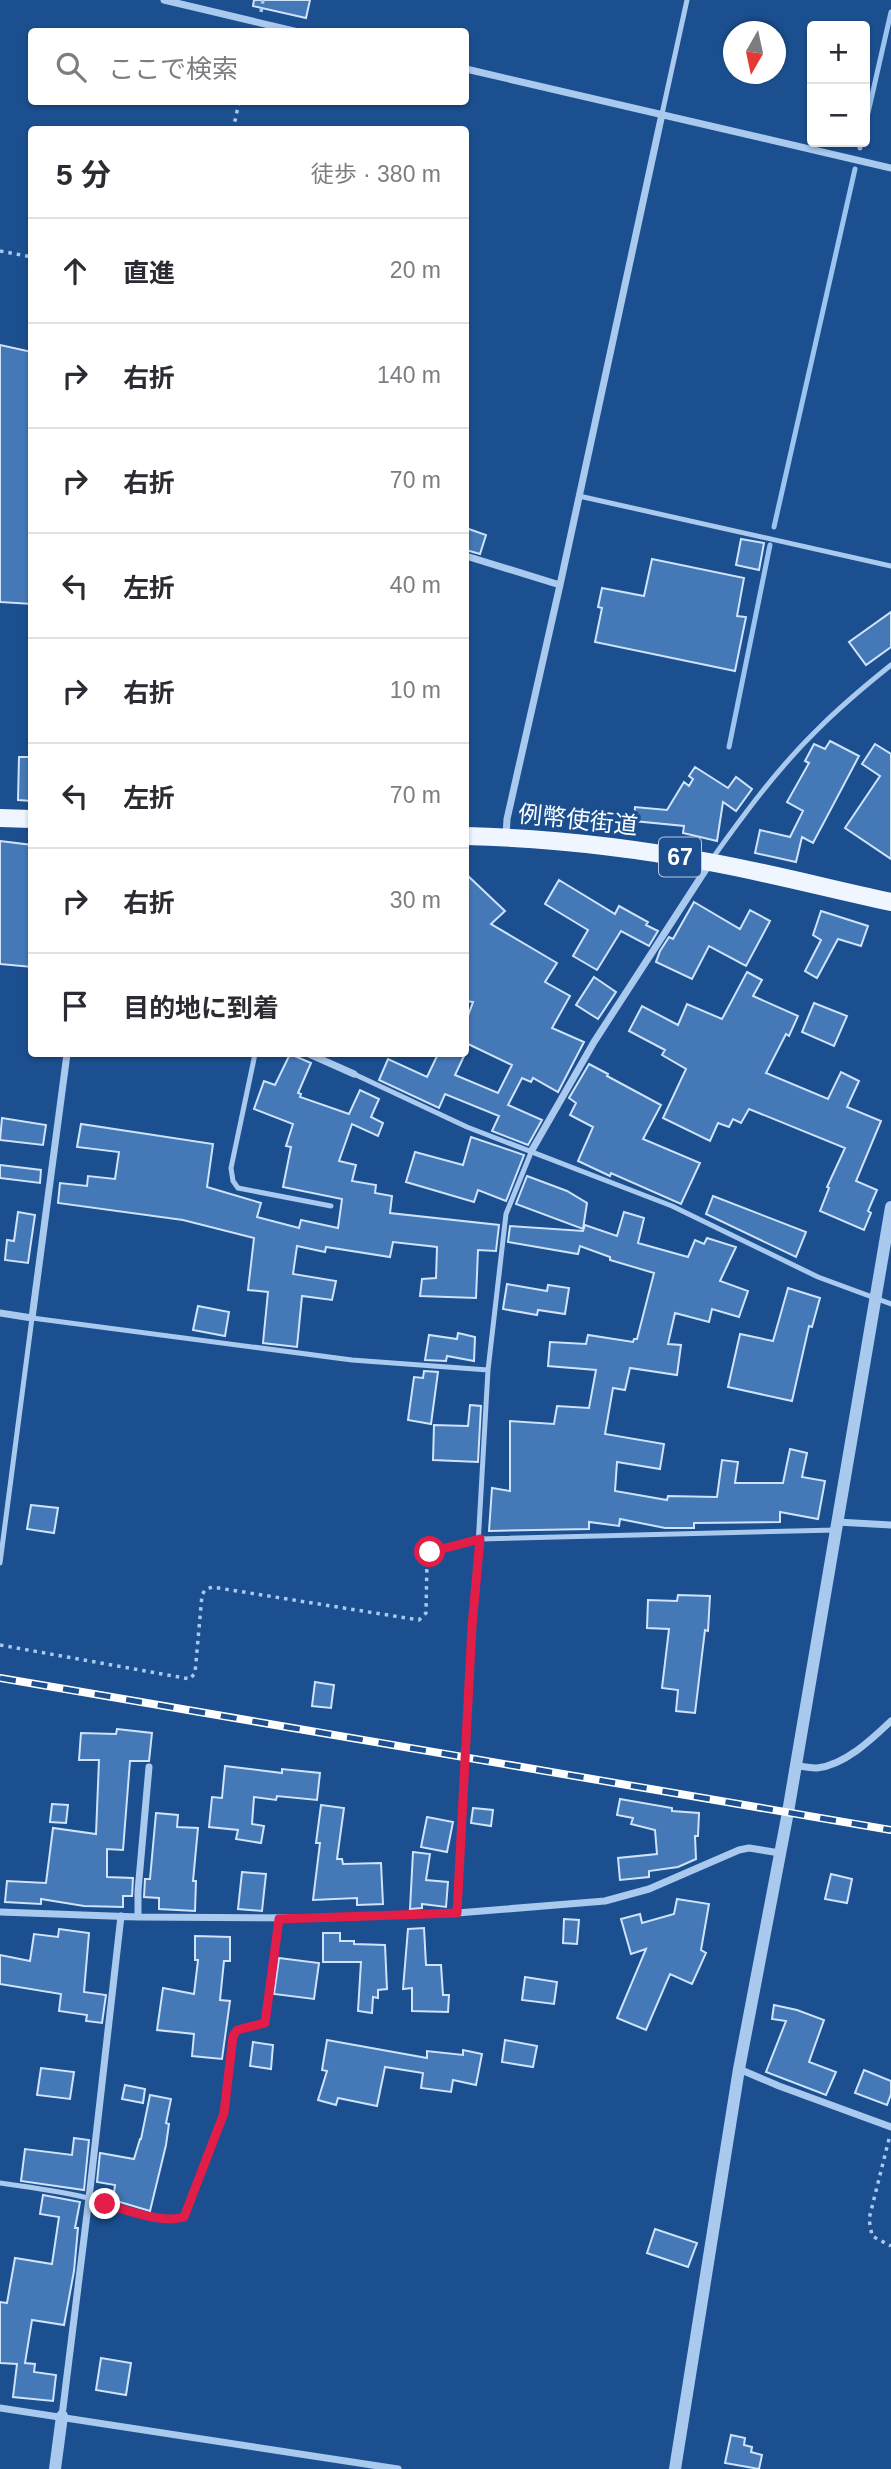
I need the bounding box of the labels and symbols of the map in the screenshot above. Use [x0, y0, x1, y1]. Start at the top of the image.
north arrow [723, 21, 786, 84]
street label: 例幣使街道 [517, 800, 639, 839]
road number: 67 [659, 838, 701, 876]
route start [414, 1536, 445, 1567]
route end [89, 2188, 120, 2219]

